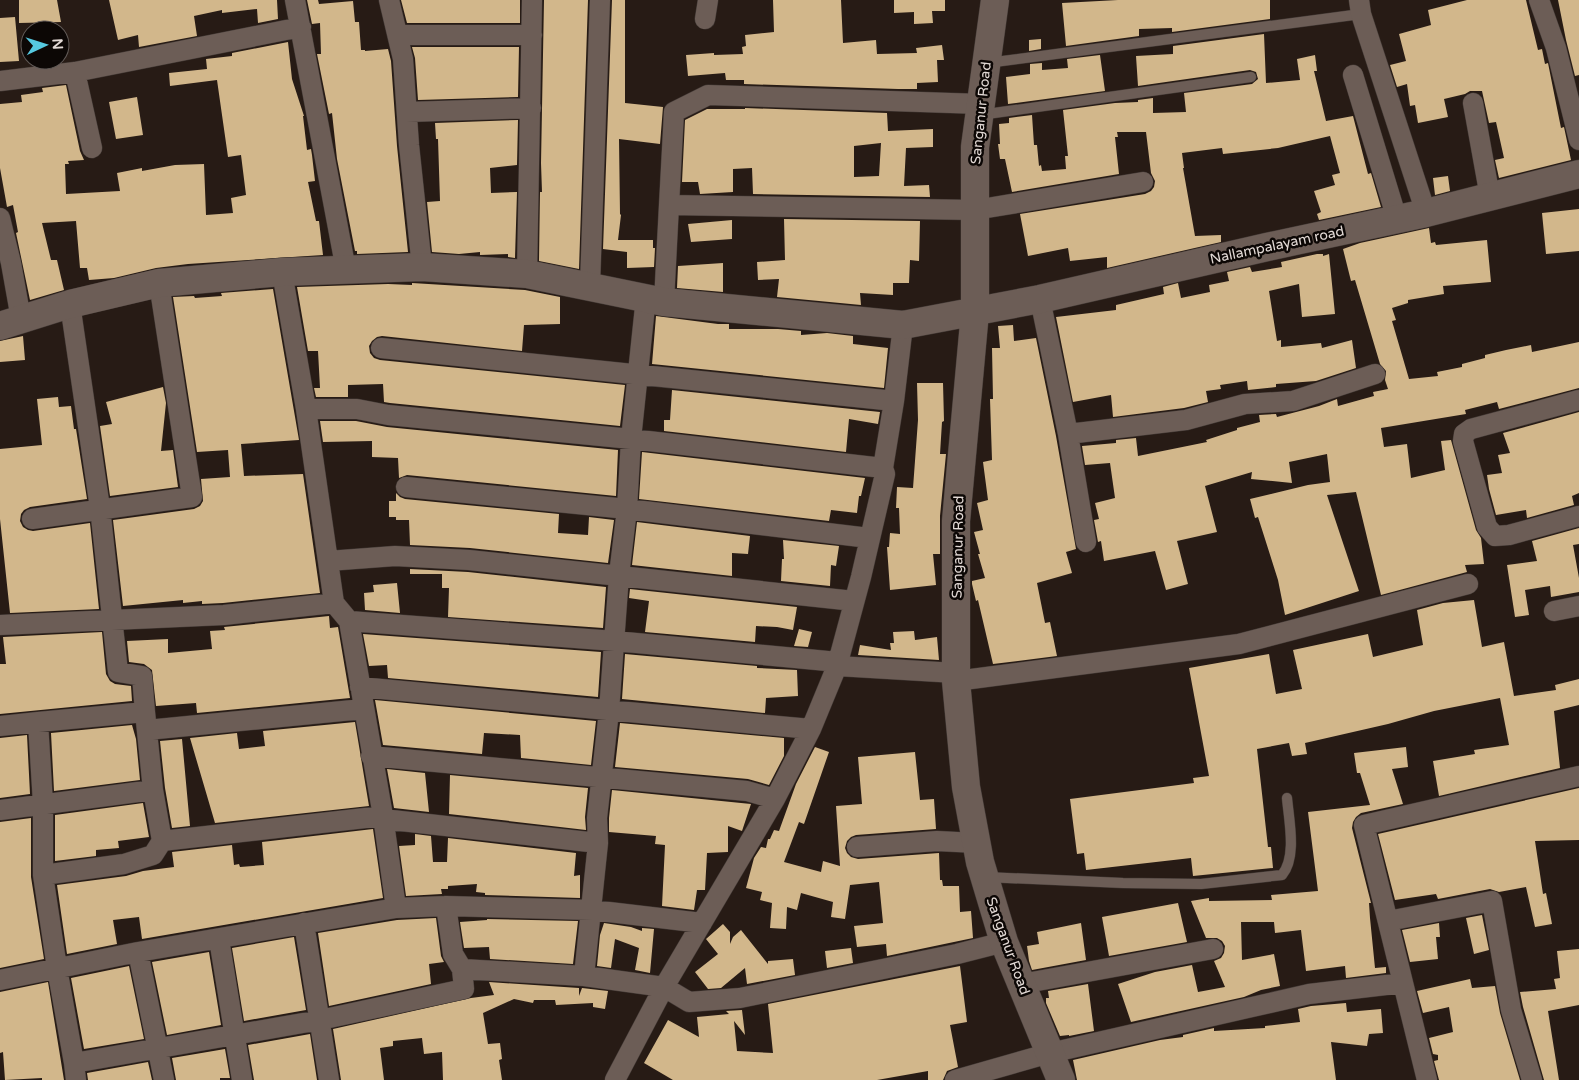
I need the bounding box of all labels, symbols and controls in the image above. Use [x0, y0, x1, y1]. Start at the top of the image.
north arrow [20, 20, 70, 70]
text: N [49, 38, 66, 50]
street label: Sanganur Road [967, 61, 995, 165]
street label: Nallampalayam road [1208, 222, 1346, 268]
street label: Sanganur Road [949, 495, 967, 599]
street label: Sanganur Road [982, 895, 1034, 997]

